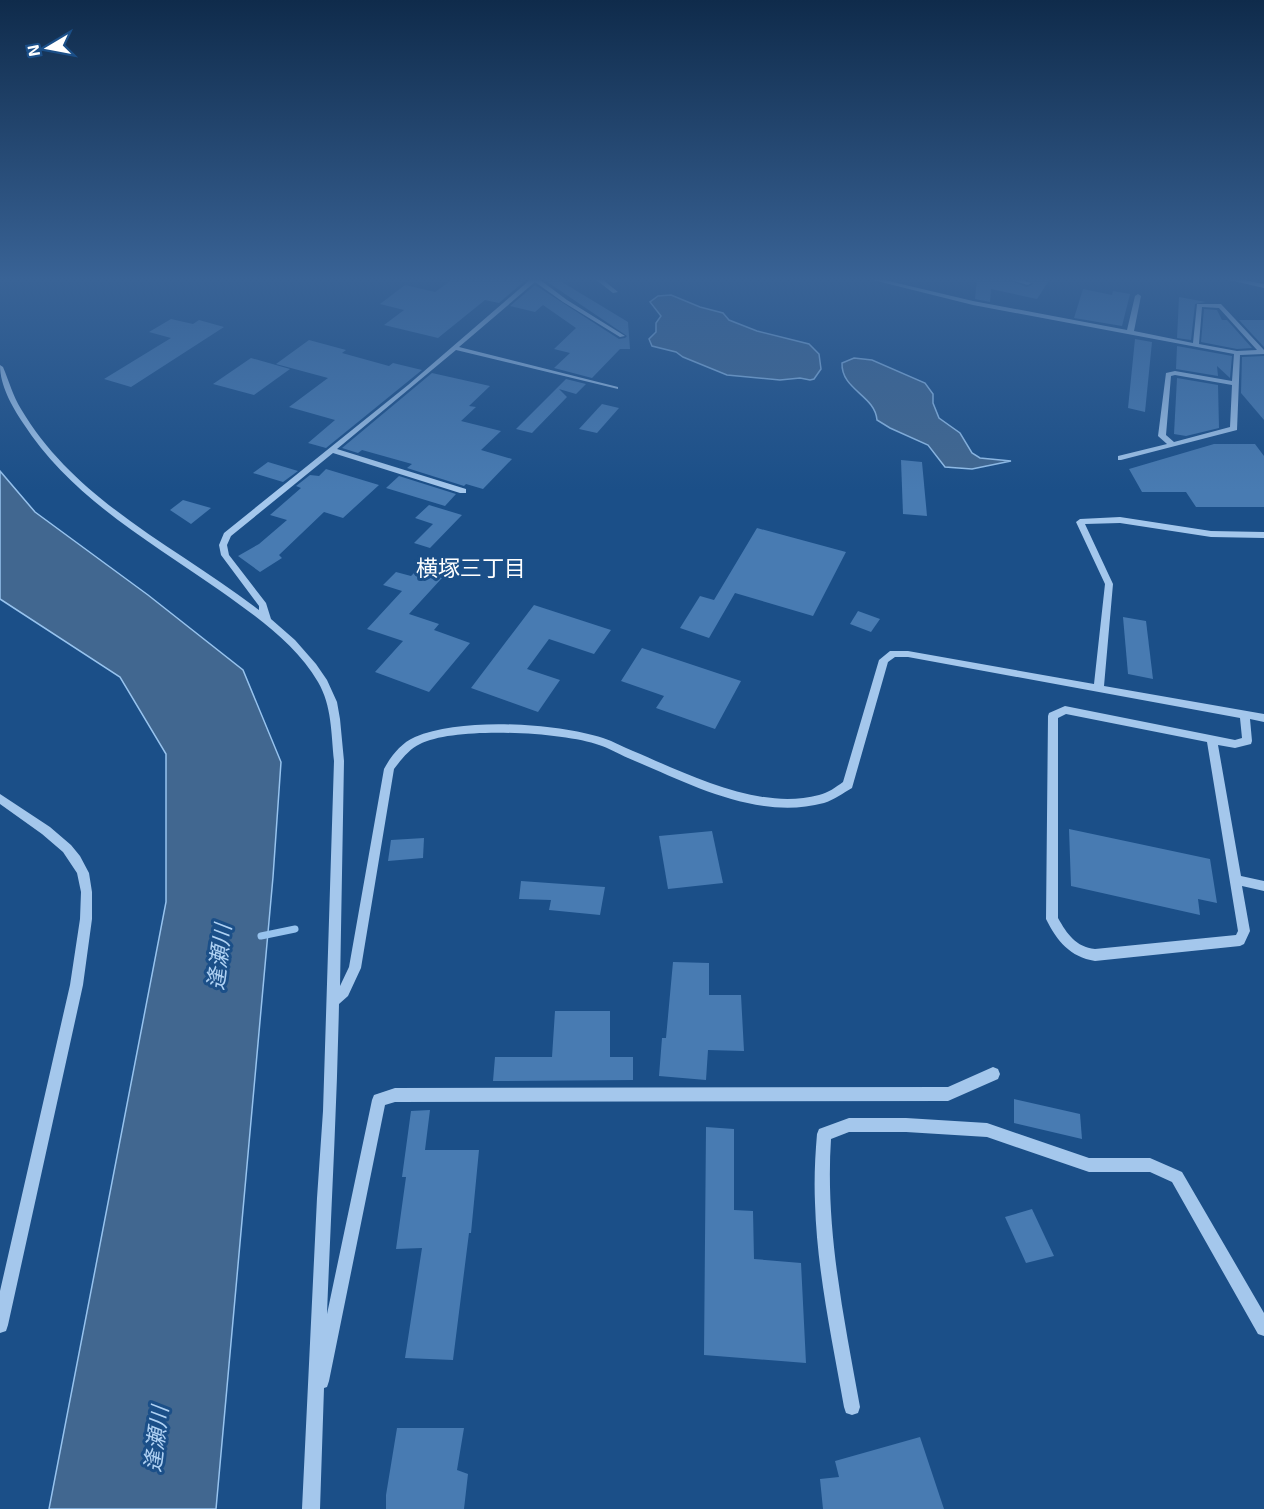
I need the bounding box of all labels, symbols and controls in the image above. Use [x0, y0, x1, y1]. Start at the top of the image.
north arrow [18, 18, 78, 78]
text: N [22, 43, 43, 58]
district label: 横塚三丁目 [416, 554, 526, 580]
water label: 逢瀬川 [201, 921, 235, 991]
water label: 逢瀬川 [138, 1403, 172, 1473]

